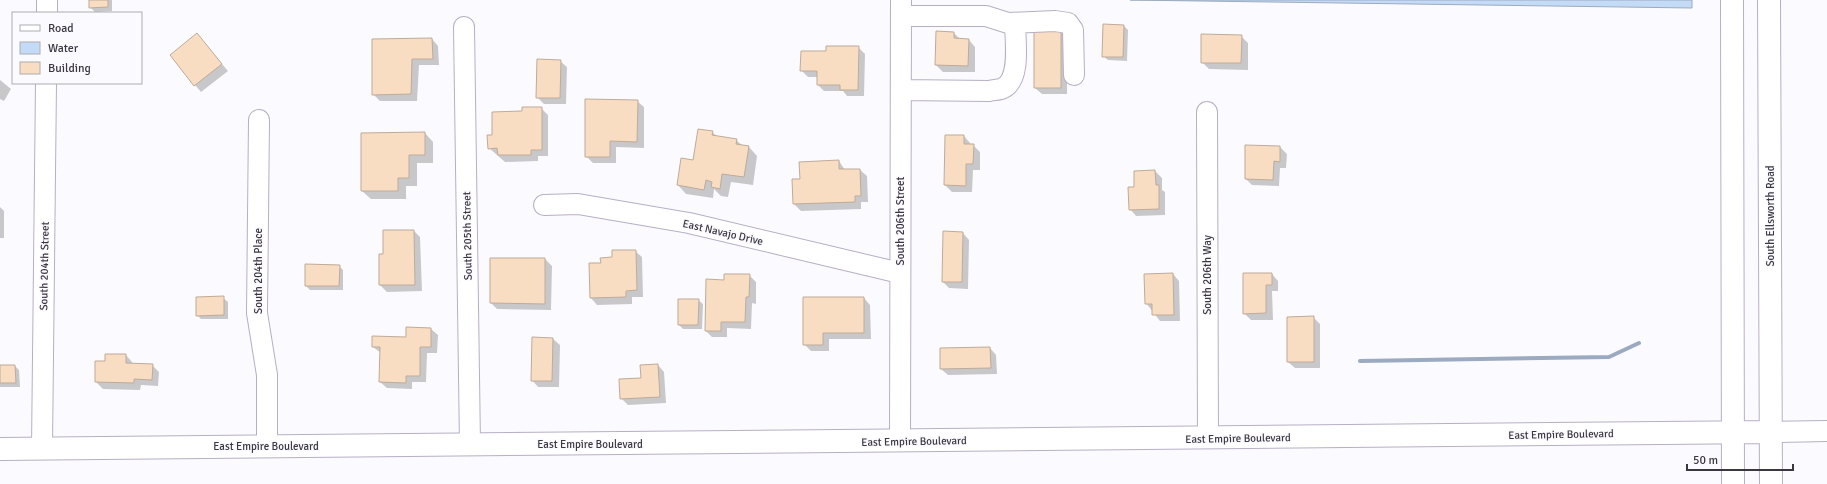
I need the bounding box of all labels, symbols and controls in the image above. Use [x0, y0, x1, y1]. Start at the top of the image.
legend [12, 12, 142, 84]
text: Road [48, 21, 74, 36]
text: Water [48, 41, 79, 56]
text: Building [48, 61, 91, 76]
street label: South Ellsworth Road [1764, 165, 1777, 267]
street label: South 206th Street [894, 176, 907, 265]
street label: South 205th Street [460, 191, 475, 281]
street label: East Navajo Drive [681, 217, 764, 248]
street label: South 204th Street [37, 221, 52, 311]
street label: South 204th Place [252, 228, 265, 314]
street label: South 206th Way [1201, 234, 1214, 315]
street label: East Empire Boulevard [1508, 427, 1614, 442]
street label: East Empire Boulevard [1185, 431, 1291, 446]
street label: East Empire Boulevard [861, 434, 967, 449]
street label: East Empire Boulevard [537, 438, 643, 451]
street label: East Empire Boulevard [213, 440, 319, 453]
scale bar [1687, 446, 1793, 472]
text: 50 m [1693, 453, 1718, 468]

